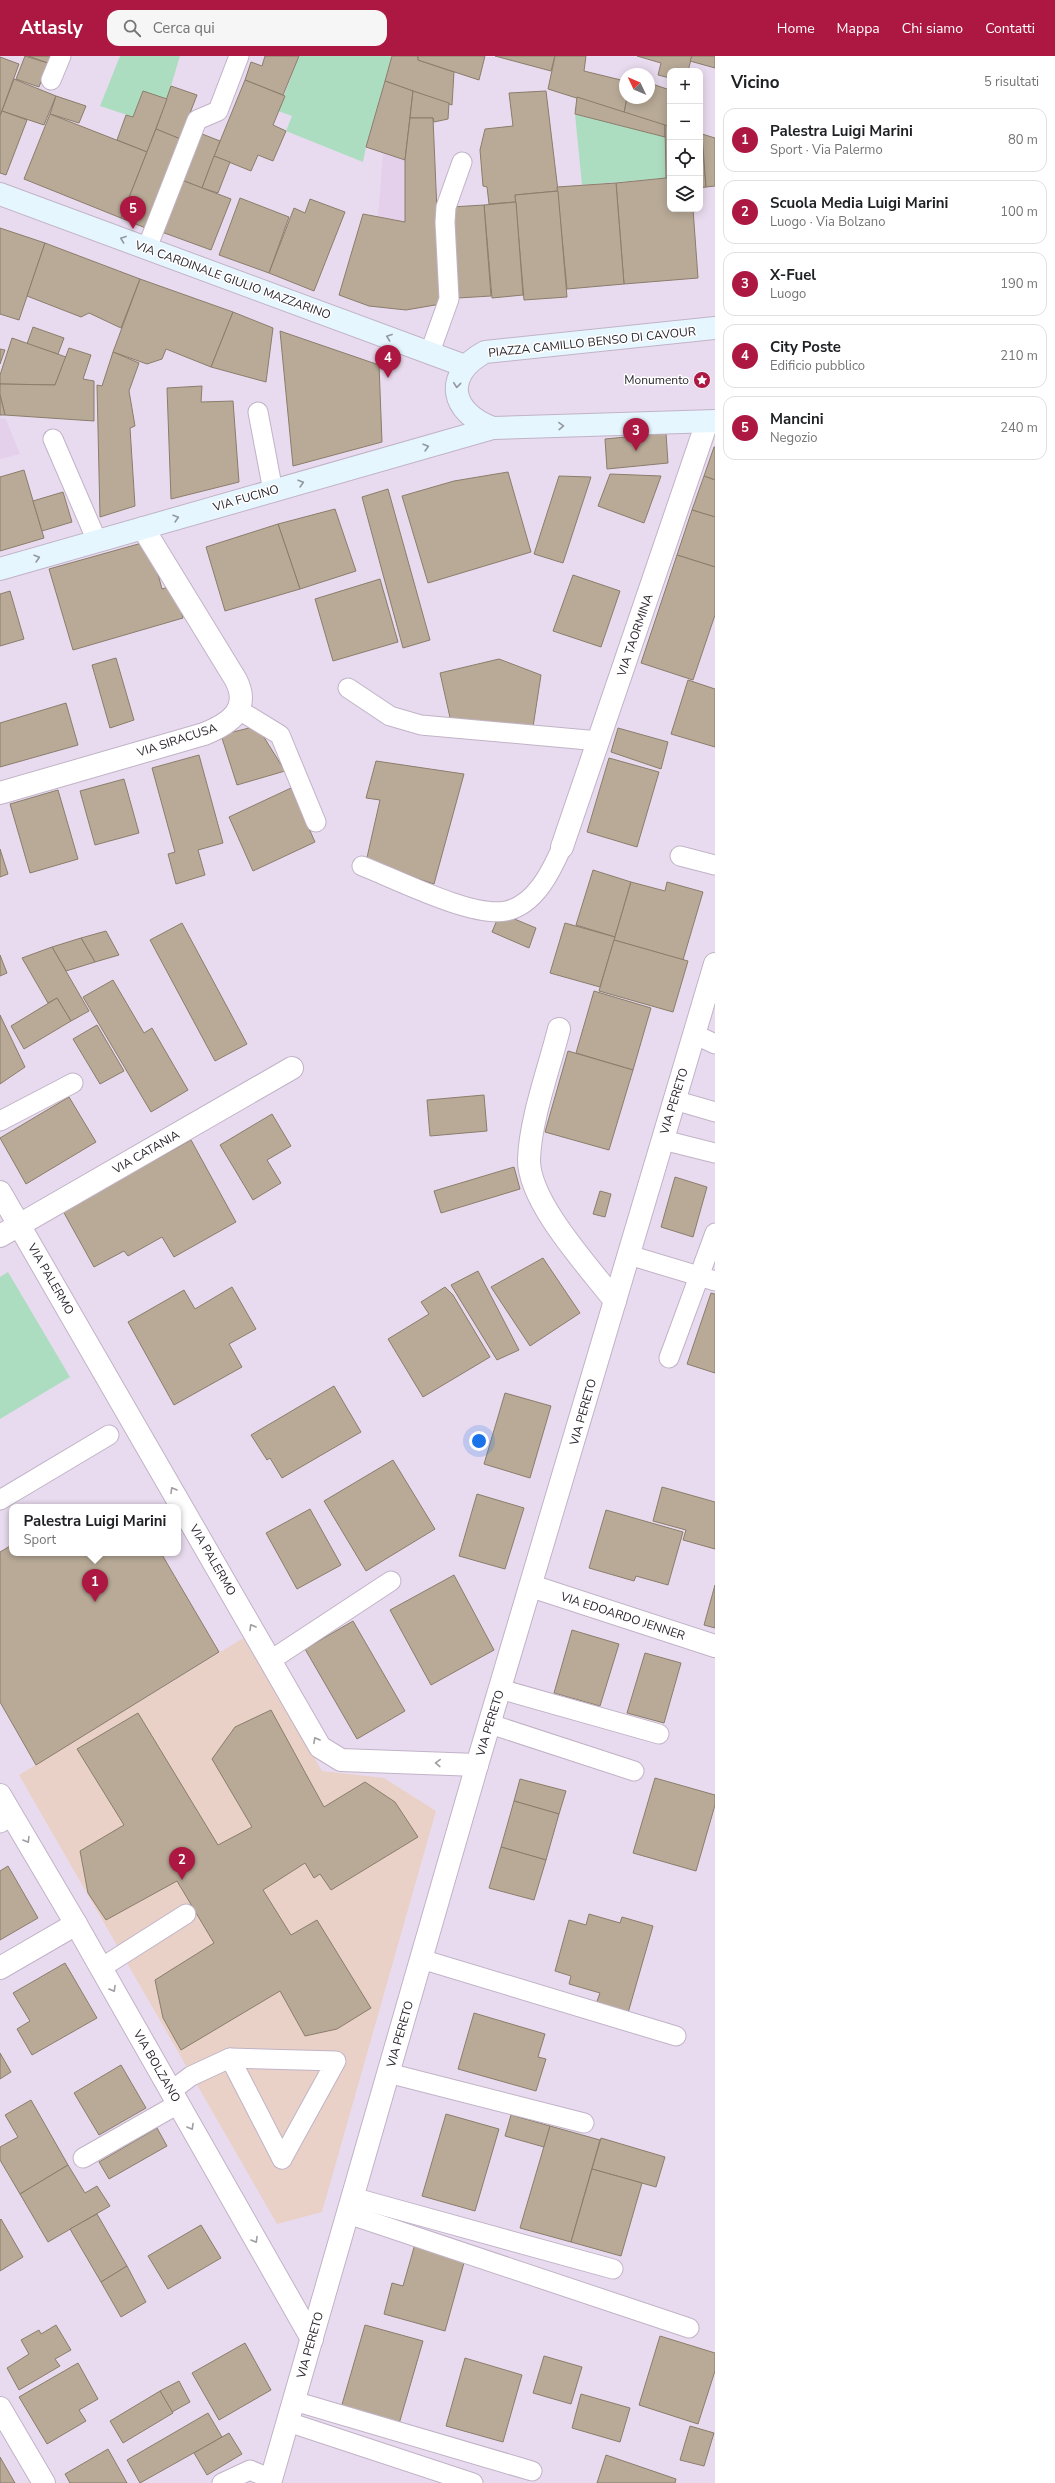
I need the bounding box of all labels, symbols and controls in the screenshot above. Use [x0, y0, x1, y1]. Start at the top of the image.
search box [107, 10, 387, 46]
text: Atlasly [20, 15, 83, 41]
icon: search [121, 17, 143, 39]
text: Cerca qui [153, 18, 215, 38]
text: Home [777, 19, 815, 38]
text: Mappa [837, 19, 880, 38]
text: Chi siamo [902, 19, 963, 38]
text: Contatti [985, 19, 1035, 38]
north arrow [619, 68, 655, 104]
map controls [667, 68, 703, 212]
button: + [667, 68, 703, 104]
text: Vicino [731, 71, 780, 94]
text: 5 risultati [984, 73, 1039, 91]
button: − [667, 104, 703, 140]
text: Palestra Luigi Marini [770, 121, 913, 141]
text: 1 [741, 131, 749, 149]
text: 80 m [1008, 131, 1038, 149]
button: locate [667, 140, 703, 176]
text: Sport · Via Palermo [770, 141, 883, 159]
button: layers [667, 176, 703, 212]
text: Scuola Media Luigi Marini [770, 193, 948, 213]
pin: 5 [120, 196, 146, 229]
text: 2 [741, 203, 749, 221]
text: 100 m [1000, 203, 1038, 221]
text: Luogo · Via Bolzano [770, 213, 885, 231]
one-way arrow [119, 236, 126, 244]
street label: VIA CARDINALE GIULIO MAZZARINO [132, 237, 333, 323]
text: X-Fuel [770, 265, 816, 285]
text: 3 [741, 275, 749, 293]
text: 190 m [1000, 275, 1038, 293]
text: Luogo [770, 285, 806, 303]
street label: PIAZZA CAMILLO BENSO DI CAVOUR [487, 323, 697, 361]
one-way arrow [386, 334, 393, 342]
text: City Poste [770, 337, 841, 357]
pin: 4 [375, 345, 401, 378]
text: 4 [741, 347, 749, 365]
text: 210 m [1000, 347, 1038, 365]
text: Edificio pubblico [770, 357, 865, 375]
place icon: Monumento [692, 370, 712, 390]
place label: Monumento [624, 372, 689, 388]
one-way arrow [453, 382, 462, 388]
text: Mancini [770, 409, 824, 429]
pin: 3 [623, 418, 649, 451]
text: 5 [741, 419, 749, 437]
text: 240 m [1000, 419, 1038, 437]
one-way arrow [558, 422, 564, 430]
text: Negozio [770, 429, 818, 447]
one-way arrow [422, 443, 429, 452]
one-way arrow [297, 479, 304, 488]
street label: VIA FUCINO [210, 481, 281, 515]
one-way arrow [172, 514, 179, 523]
one-way arrow [34, 554, 41, 563]
street label: VIA TAORMINA [613, 591, 657, 679]
street label: VIA SIRACUSA [134, 719, 219, 761]
street label: VIA PERETO [656, 1066, 692, 1137]
street label: VIA CATANIA [109, 1126, 183, 1178]
street label: VIA PALERMO [24, 1240, 78, 1317]
street label: VIA PERETO [566, 1377, 600, 1448]
your location [469, 1431, 489, 1451]
one-way arrow [171, 1487, 178, 1495]
popup [9, 1504, 181, 1556]
text: Palestra Luigi Marini [24, 1511, 166, 1531]
street label: VIA PALERMO [186, 1521, 240, 1598]
text: Sport [24, 1531, 56, 1549]
pin: 1 [82, 1569, 108, 1602]
street label: VIA EDOARDO JENNER [558, 1588, 687, 1644]
one-way arrow [250, 1624, 257, 1631]
street label: VIA PERETO [472, 1688, 508, 1759]
one-way arrow [314, 1737, 321, 1744]
one-way arrow [435, 1759, 441, 1768]
one-way arrow [22, 1836, 29, 1843]
pin: 2 [169, 1847, 195, 1880]
one-way arrow [109, 1985, 116, 1992]
street label: VIA PERETO [383, 1999, 417, 2070]
street label: VIA BOLZANO [129, 2026, 184, 2105]
one-way arrow [187, 2122, 194, 2130]
one-way arrow [251, 2236, 258, 2243]
street label: VIA PERETO [293, 2310, 327, 2381]

